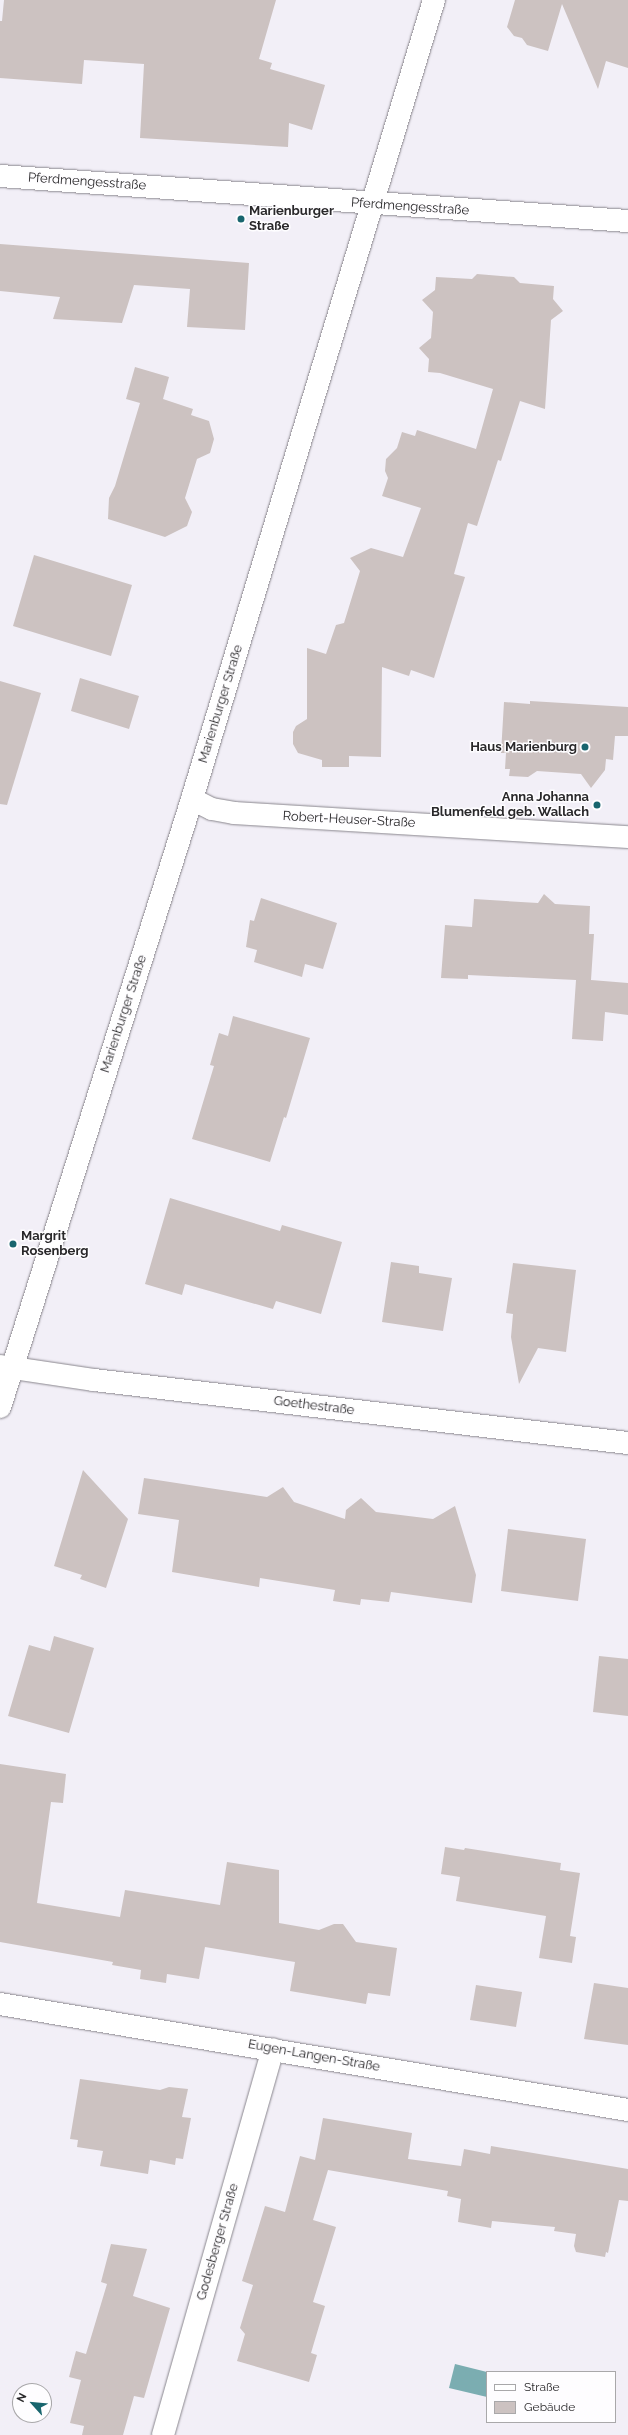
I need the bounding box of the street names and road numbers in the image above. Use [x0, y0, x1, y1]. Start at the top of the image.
street label: Pferdmengesstraße [27, 170, 147, 194]
street label: Pferdmengesstraße [350, 195, 470, 219]
street label: Marienburger Straße [196, 643, 246, 765]
street label: Robert-Heuser-Straße [282, 809, 416, 831]
street label: Marienburger Straße [98, 953, 150, 1075]
street label: Goethestraße [273, 1393, 355, 1419]
street label: Eugen-Langen-Straße [247, 2037, 381, 2075]
street label: Godesberger Straße [194, 2182, 242, 2302]

